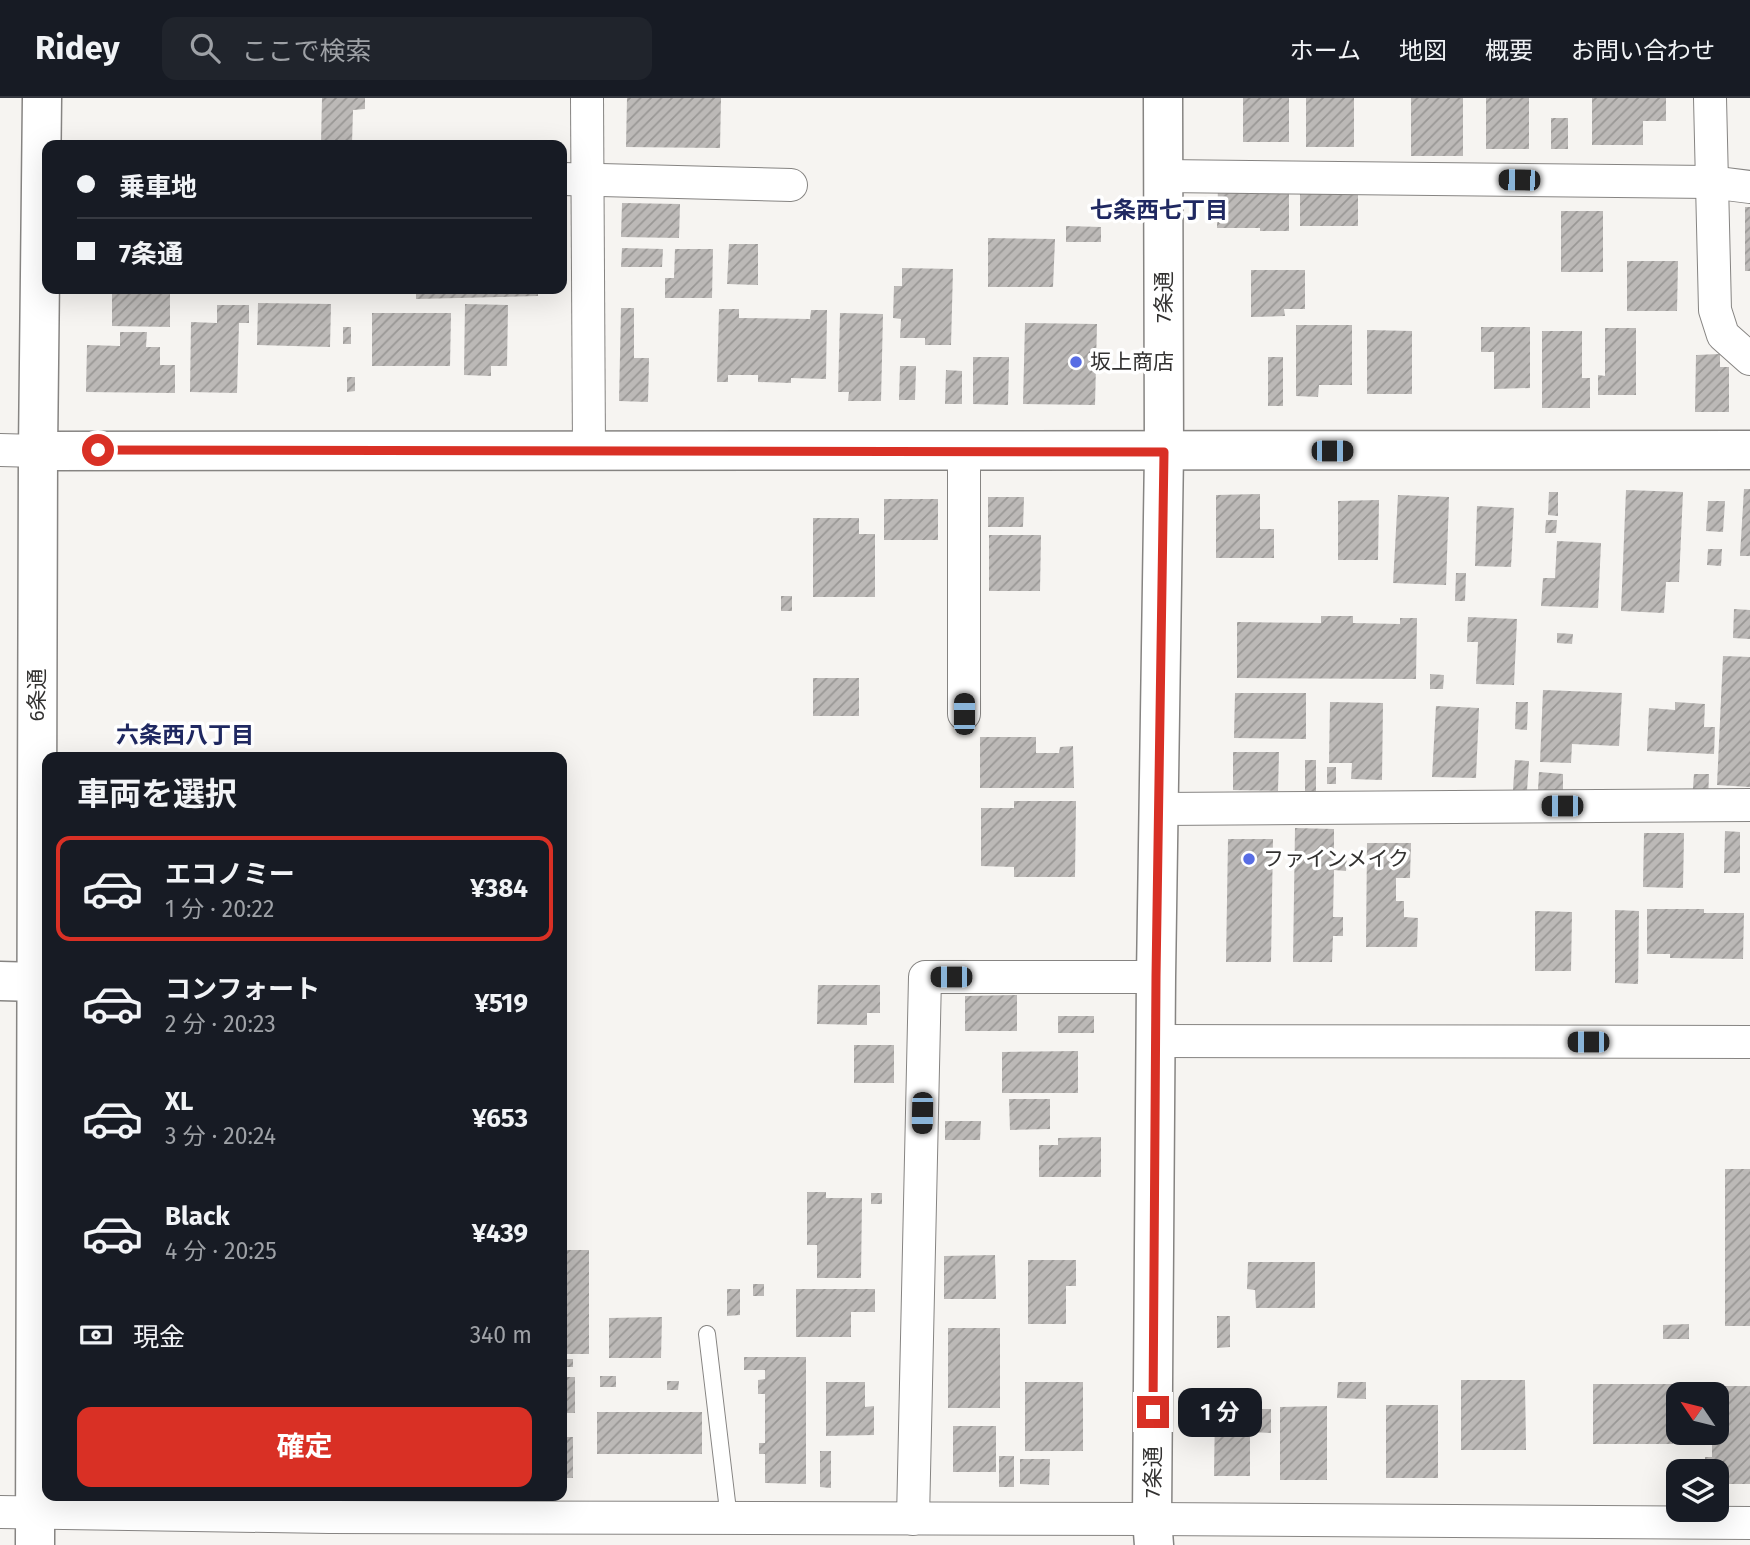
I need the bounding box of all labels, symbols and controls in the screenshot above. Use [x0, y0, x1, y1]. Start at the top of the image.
search box [162, 17, 652, 80]
text: Ridey [35, 28, 120, 68]
icon: search [186, 29, 224, 67]
text: ここで検索 [242, 36, 372, 67]
text: ホーム [1290, 37, 1361, 65]
text: 地図 [1399, 37, 1447, 65]
text: 概要 [1485, 37, 1533, 65]
text: お問い合わせ [1571, 37, 1715, 65]
car [1498, 169, 1541, 191]
text: 乗車地 [119, 172, 197, 203]
district label: 七条西七丁目 [1090, 196, 1228, 224]
text: 7条通 [119, 239, 183, 270]
street label: 7条通 [1151, 271, 1177, 323]
place label: 坂上商店 [1090, 349, 1174, 375]
marker: 坂上商店 [1068, 354, 1084, 370]
route start [82, 434, 114, 466]
car [1312, 441, 1354, 462]
street label: 6条通 [24, 668, 50, 722]
car [954, 693, 975, 735]
district label: 六条西八丁目 [116, 721, 254, 749]
text: 車両を選択 [77, 775, 237, 813]
car [1542, 796, 1584, 817]
place label: ファインメイク [1263, 846, 1409, 872]
marker: ファインメイク [1241, 851, 1257, 867]
icon: car [81, 857, 144, 920]
text: エコノミー [165, 859, 295, 890]
text: ¥384 [470, 873, 528, 904]
text: 1 分 · 20:22 [165, 895, 274, 923]
car [931, 967, 973, 988]
icon: car [81, 972, 144, 1035]
text: コンフォート [165, 974, 320, 1005]
text: ¥519 [474, 988, 528, 1019]
text: 2 分 · 20:23 [165, 1010, 276, 1038]
car [1568, 1032, 1610, 1053]
text: XL [165, 1086, 193, 1117]
icon: car [81, 1087, 144, 1150]
car [912, 1092, 933, 1134]
text: ¥653 [472, 1103, 528, 1134]
text: 3 分 · 20:24 [165, 1122, 276, 1150]
text: Black [165, 1201, 230, 1232]
icon: car [81, 1202, 144, 1265]
text: ¥439 [472, 1218, 528, 1249]
text: 4 分 · 20:25 [165, 1237, 277, 1265]
icon: cash [77, 1316, 115, 1354]
text: 340 m [470, 1321, 532, 1349]
text: 現金 [133, 1322, 185, 1353]
north arrow [1666, 1382, 1729, 1446]
map controls [1666, 1382, 1729, 1522]
callout: 1 分 [1178, 1388, 1262, 1436]
route end [1137, 1396, 1169, 1428]
text: 1 分 [1200, 1398, 1240, 1426]
button: 確定 [77, 1407, 532, 1487]
street label: 7条通 [1140, 1446, 1166, 1498]
button: layers [1666, 1459, 1729, 1522]

